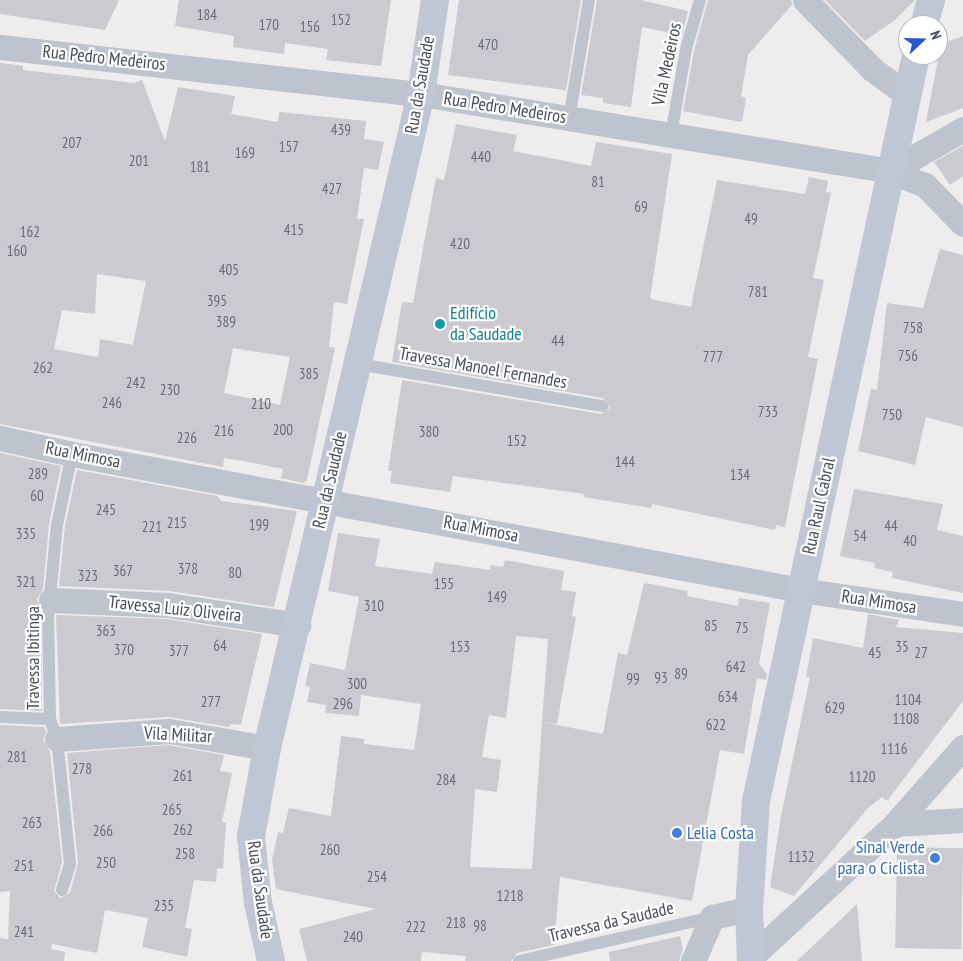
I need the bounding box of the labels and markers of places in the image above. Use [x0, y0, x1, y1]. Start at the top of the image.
place label: Edifício da Saudade [450, 303, 522, 346]
marker: Edifício da Saudade [434, 318, 446, 330]
place label: Lelia Costa [687, 822, 754, 844]
marker: Lelia Costa [671, 827, 683, 839]
place label: Sinal Verde para o Ciclista [838, 837, 925, 880]
marker: Sinal Verde para o Ciclista [929, 852, 941, 864]

